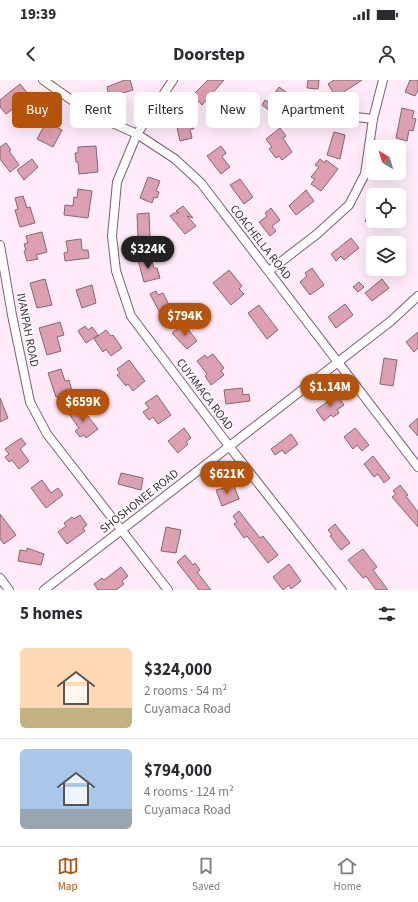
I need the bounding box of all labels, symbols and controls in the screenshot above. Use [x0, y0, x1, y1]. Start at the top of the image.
text: 19:39 [20, 4, 56, 25]
text: Doorstep [173, 42, 245, 67]
icon: back [20, 43, 42, 65]
icon: person [376, 43, 398, 65]
chip: Buy [12, 92, 62, 128]
chip: Rent [70, 92, 126, 128]
chip: Filters [134, 92, 198, 128]
chip: New [206, 92, 260, 128]
chip: Apartment [268, 92, 359, 128]
north arrow [366, 140, 406, 180]
map controls [366, 140, 406, 276]
button: locate [366, 188, 406, 228]
street label: COACHELLA ROAD [226, 201, 295, 283]
pin: $324K [120, 236, 176, 270]
button: layers [366, 236, 406, 276]
text: $324K [130, 240, 166, 258]
street label: IVANPAH ROAD [12, 292, 43, 369]
pin: $794K [157, 303, 213, 337]
text: $794K [167, 307, 203, 325]
street label: CUYAMACA ROAD [172, 355, 237, 434]
pin: $1.14M [297, 374, 363, 408]
text: $1.14M [309, 378, 351, 396]
pin: $659K [55, 389, 111, 423]
text: $659K [65, 393, 101, 411]
pin: $621K [199, 461, 255, 495]
street label: SHOSHONEE ROAD [96, 465, 182, 538]
text: $621K [209, 465, 245, 483]
text: 5 homes [20, 602, 82, 626]
icon: filters [376, 603, 398, 625]
text: $324,000 [144, 658, 212, 682]
icon: home [52, 664, 100, 712]
text: 2 rooms · 54 m² [144, 682, 227, 700]
text: Cuyamaca Road [144, 700, 231, 718]
text: $794,000 [144, 759, 212, 783]
icon: home [52, 765, 100, 813]
text: 4 rooms · 124 m² [144, 783, 234, 801]
text: Cuyamaca Road [144, 801, 231, 819]
tab: Map [57, 855, 79, 894]
tab: Saved [192, 855, 220, 894]
tab: Home [334, 855, 361, 894]

